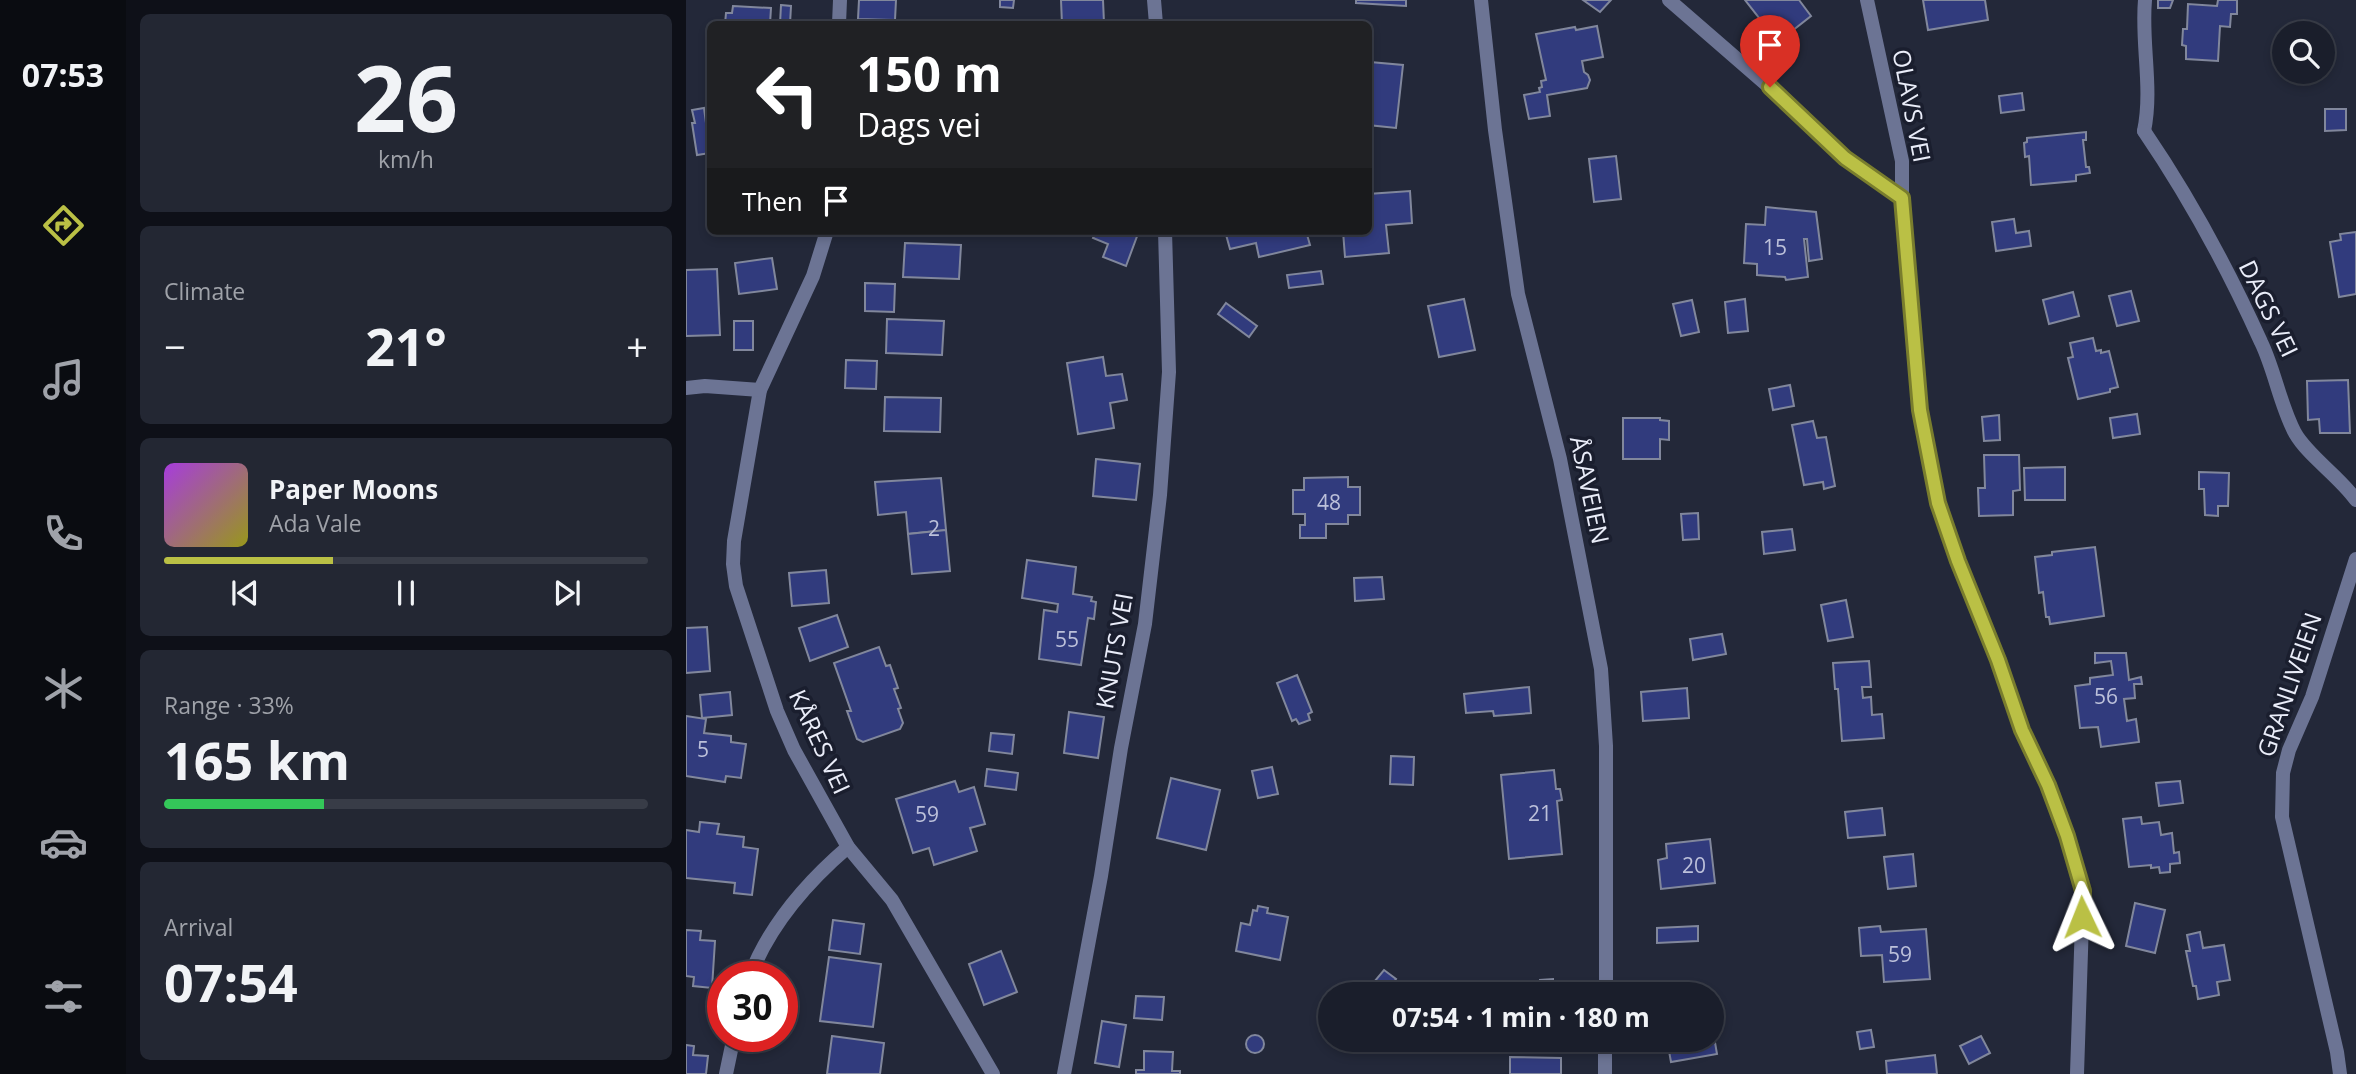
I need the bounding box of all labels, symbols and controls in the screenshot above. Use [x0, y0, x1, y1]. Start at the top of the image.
pin [1740, 15, 1800, 87]
map controls [2272, 21, 2335, 84]
button: search [2272, 21, 2335, 84]
icon: arrive [1751, 26, 1789, 64]
text: 26 [354, 35, 458, 159]
text: 150 m [857, 40, 1002, 106]
street label: OLAVS VEI [1885, 46, 1940, 165]
icon: left [742, 49, 833, 140]
text: 07:53 [22, 53, 104, 96]
text: Dags vei [857, 103, 981, 146]
text: km/h [378, 143, 434, 175]
icon: arrive [817, 182, 855, 220]
text: Then [742, 183, 803, 219]
icon: directions [39, 201, 88, 250]
house number: 15 [1763, 233, 1787, 261]
street label: DAGS VEI [2232, 254, 2307, 362]
text: Climate [164, 275, 245, 307]
text: 21° [365, 310, 447, 381]
text: − [164, 320, 186, 372]
text: + [626, 320, 648, 372]
icon: music [39, 355, 88, 404]
street label: ÅSAVEIEN [1563, 433, 1618, 547]
text: Paper Moons [269, 471, 438, 507]
house number: 48 [1317, 488, 1341, 516]
text: Ada Vale [269, 507, 362, 539]
icon: phone [39, 509, 88, 558]
house number: 2 [928, 514, 940, 542]
icon: previous [226, 574, 264, 612]
icon: pause [387, 574, 425, 612]
icon: next [548, 574, 586, 612]
street label: KNUTS VEI [1087, 590, 1140, 711]
street label: GRANLIVEIEN [2248, 608, 2329, 761]
house number: 55 [1055, 625, 1079, 653]
icon: climate [39, 664, 88, 713]
house number: 56 [2094, 682, 2118, 710]
street label: KÅRES VEI [782, 684, 859, 799]
text: Range · 33% [164, 689, 294, 721]
text: 165 km [164, 724, 350, 795]
house number: 5 [697, 735, 709, 763]
house number: 21 [1528, 799, 1552, 827]
house number: 59 [915, 800, 939, 828]
icon: car [39, 818, 88, 867]
house number: 20 [1682, 851, 1706, 879]
position arrow [2045, 880, 2119, 954]
text: Arrival [164, 911, 233, 943]
house number: 59 [1888, 940, 1912, 968]
text: 07:54 [164, 946, 298, 1017]
speed limit sign: 30 [707, 961, 798, 1052]
icon: filters [39, 972, 88, 1021]
text: 07:54 · 1 min · 180 m [1392, 999, 1650, 1035]

